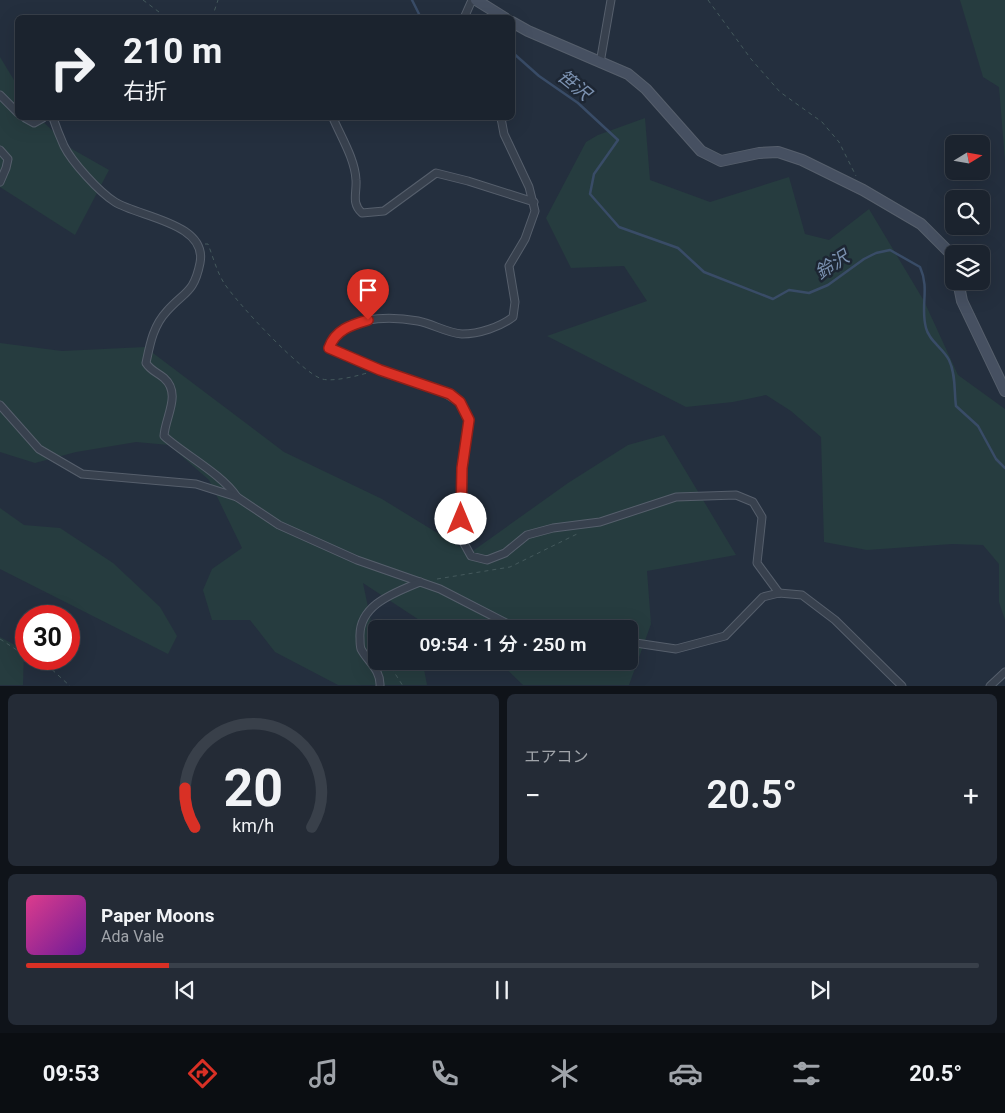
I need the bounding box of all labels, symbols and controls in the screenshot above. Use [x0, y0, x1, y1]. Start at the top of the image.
text: 210 m [123, 31, 222, 72]
icon: right [40, 35, 105, 100]
water label: 笹沢 [554, 65, 596, 105]
text: 右折 [123, 79, 167, 104]
north arrow [945, 135, 990, 180]
map controls [945, 135, 990, 290]
button: search [945, 190, 990, 235]
water label: 鈴沢 [811, 245, 854, 283]
button: layers [945, 245, 990, 290]
pin [347, 269, 389, 320]
icon: arrive [354, 276, 382, 304]
position arrow [434, 492, 486, 544]
speed limit sign: 30 [15, 605, 80, 670]
text: 09:54 · 1 分 · 250 m [420, 633, 586, 656]
text: エアコン [525, 747, 589, 766]
text: 20 [223, 758, 283, 819]
text: 20.5° [707, 773, 797, 817]
text: − [525, 779, 541, 812]
text: + [963, 779, 979, 812]
text: km/h [232, 815, 274, 836]
text: Paper Moons [101, 904, 214, 927]
text: Ada Vale [101, 927, 164, 946]
icon: previous [171, 976, 199, 1004]
icon: pause [488, 976, 516, 1004]
icon: next [806, 976, 834, 1004]
icon: directions [185, 1056, 220, 1091]
icon: music [306, 1056, 341, 1091]
icon: phone [427, 1056, 462, 1091]
icon: climate [547, 1056, 582, 1091]
icon: car [668, 1056, 703, 1091]
icon: filters [789, 1056, 824, 1091]
text: 09:53 [43, 1061, 100, 1086]
text: 20.5° [909, 1061, 962, 1086]

